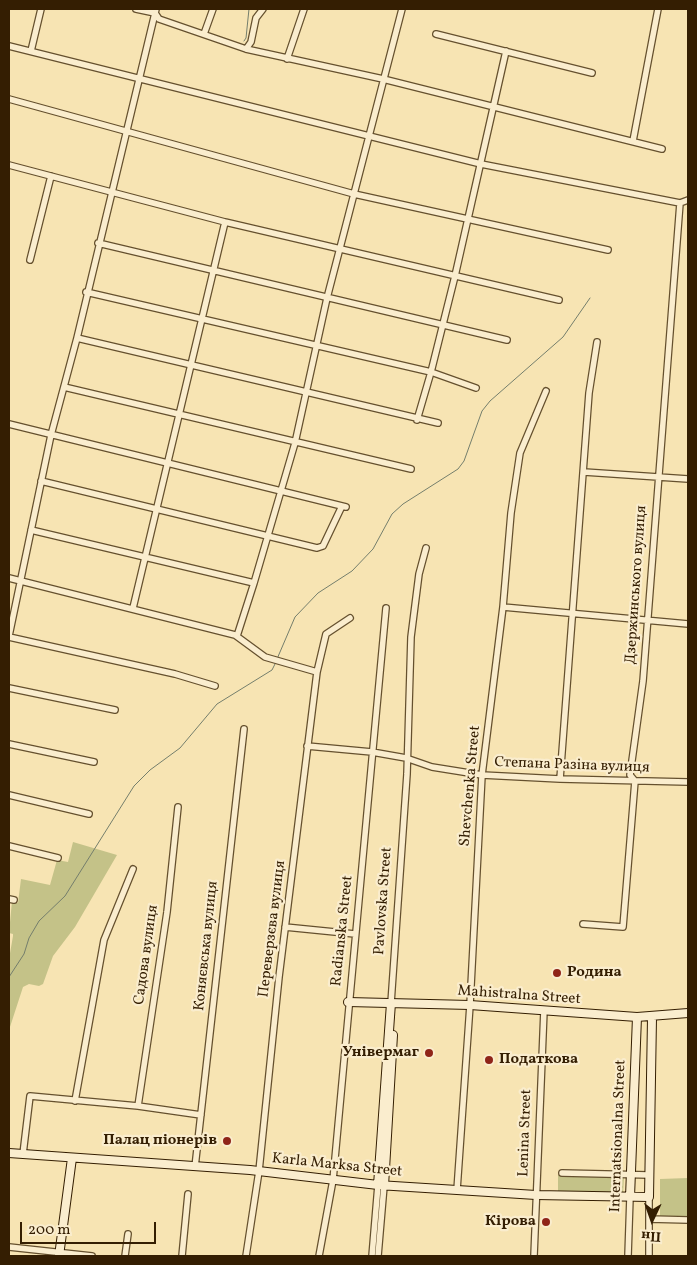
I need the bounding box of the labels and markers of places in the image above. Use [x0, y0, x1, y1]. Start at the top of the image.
place label: Родина [567, 964, 622, 982]
marker: Родина [551, 967, 563, 979]
place label: Універмаг [343, 1044, 419, 1062]
marker: Універмаг [423, 1047, 435, 1059]
place label: Податкова [499, 1051, 578, 1069]
marker: Податкова [483, 1054, 495, 1066]
place label: Палац піонерів [103, 1132, 217, 1150]
marker: Палац піонерів [221, 1135, 233, 1147]
place label: Кірова [485, 1213, 536, 1231]
marker: Кірова [540, 1216, 552, 1228]

